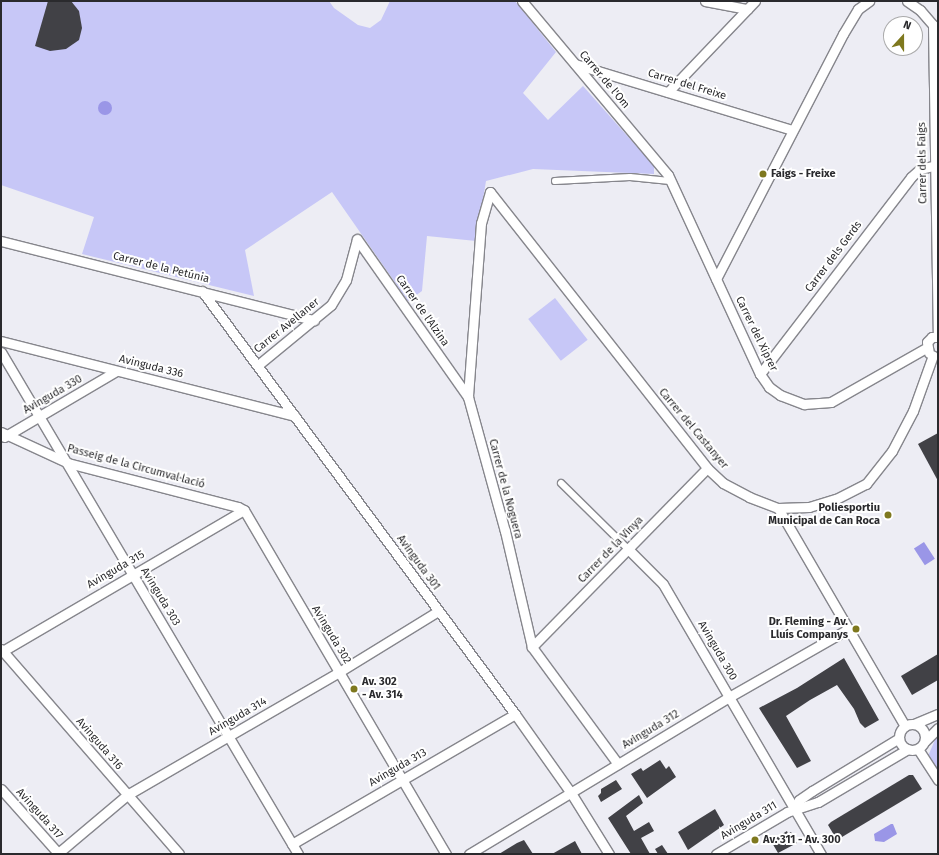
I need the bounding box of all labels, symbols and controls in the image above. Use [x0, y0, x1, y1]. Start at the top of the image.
north arrow [883, 16, 923, 56]
text: N [901, 18, 913, 33]
street label: Carrer de l'Om [576, 48, 632, 112]
street label: Carrer del Freixe [646, 67, 728, 103]
street label: Carrer dels Faigs [916, 122, 930, 204]
place label: Faigs - Freixe [771, 167, 836, 181]
marker: Faigs - Freixe [758, 169, 768, 179]
street label: Carrer dels Gerds [803, 219, 865, 295]
street label: Carrer de la Petúnia [111, 250, 211, 286]
street label: Carrer de l'Alzina [393, 273, 451, 349]
street label: Carrer del Xiprer [732, 294, 780, 374]
street label: Carrer Avellaner [252, 296, 322, 356]
street label: Avinguda 336 [118, 353, 184, 381]
street label: Avinguda 330 [21, 373, 85, 417]
street label: Carrer del Castanyer [655, 386, 731, 472]
street label: Carrer de la Noguera [485, 438, 525, 540]
street label: Passeig de la Circumval·lació [66, 442, 206, 492]
place label: Poliesportiu Municipal de Can Roca [768, 502, 880, 528]
marker: Poliesportiu Municipal de Can Roca [883, 510, 893, 520]
street label: Carrer de la Vinya [576, 514, 646, 586]
street label: Avinguda 301 [394, 533, 442, 593]
street label: Avinguda 315 [85, 548, 147, 592]
street label: Avinguda 303 [137, 565, 183, 629]
street label: Avinguda 302 [308, 603, 354, 667]
place label: Dr. Fleming - Av. Lluís Companys [769, 616, 848, 642]
street label: Avinguda 300 [695, 619, 739, 683]
marker: Dr. Fleming - Av. Lluís Companys [851, 624, 861, 634]
place label: Av. 302 - Av. 314 [362, 676, 403, 702]
marker: Av. 302 - Av. 314 [349, 684, 359, 694]
street label: Avinguda 314 [207, 695, 269, 739]
street label: Avinguda 312 [620, 708, 682, 752]
street label: Avinguda 316 [73, 715, 125, 773]
street label: Avinguda 313 [367, 746, 429, 790]
street label: Avinguda 317 [13, 786, 65, 842]
street label: Avinguda 311 [718, 799, 780, 843]
place label: Av. 311 - Av. 300 [763, 833, 841, 847]
marker: Av. 311 - Av. 300 [750, 835, 760, 845]

